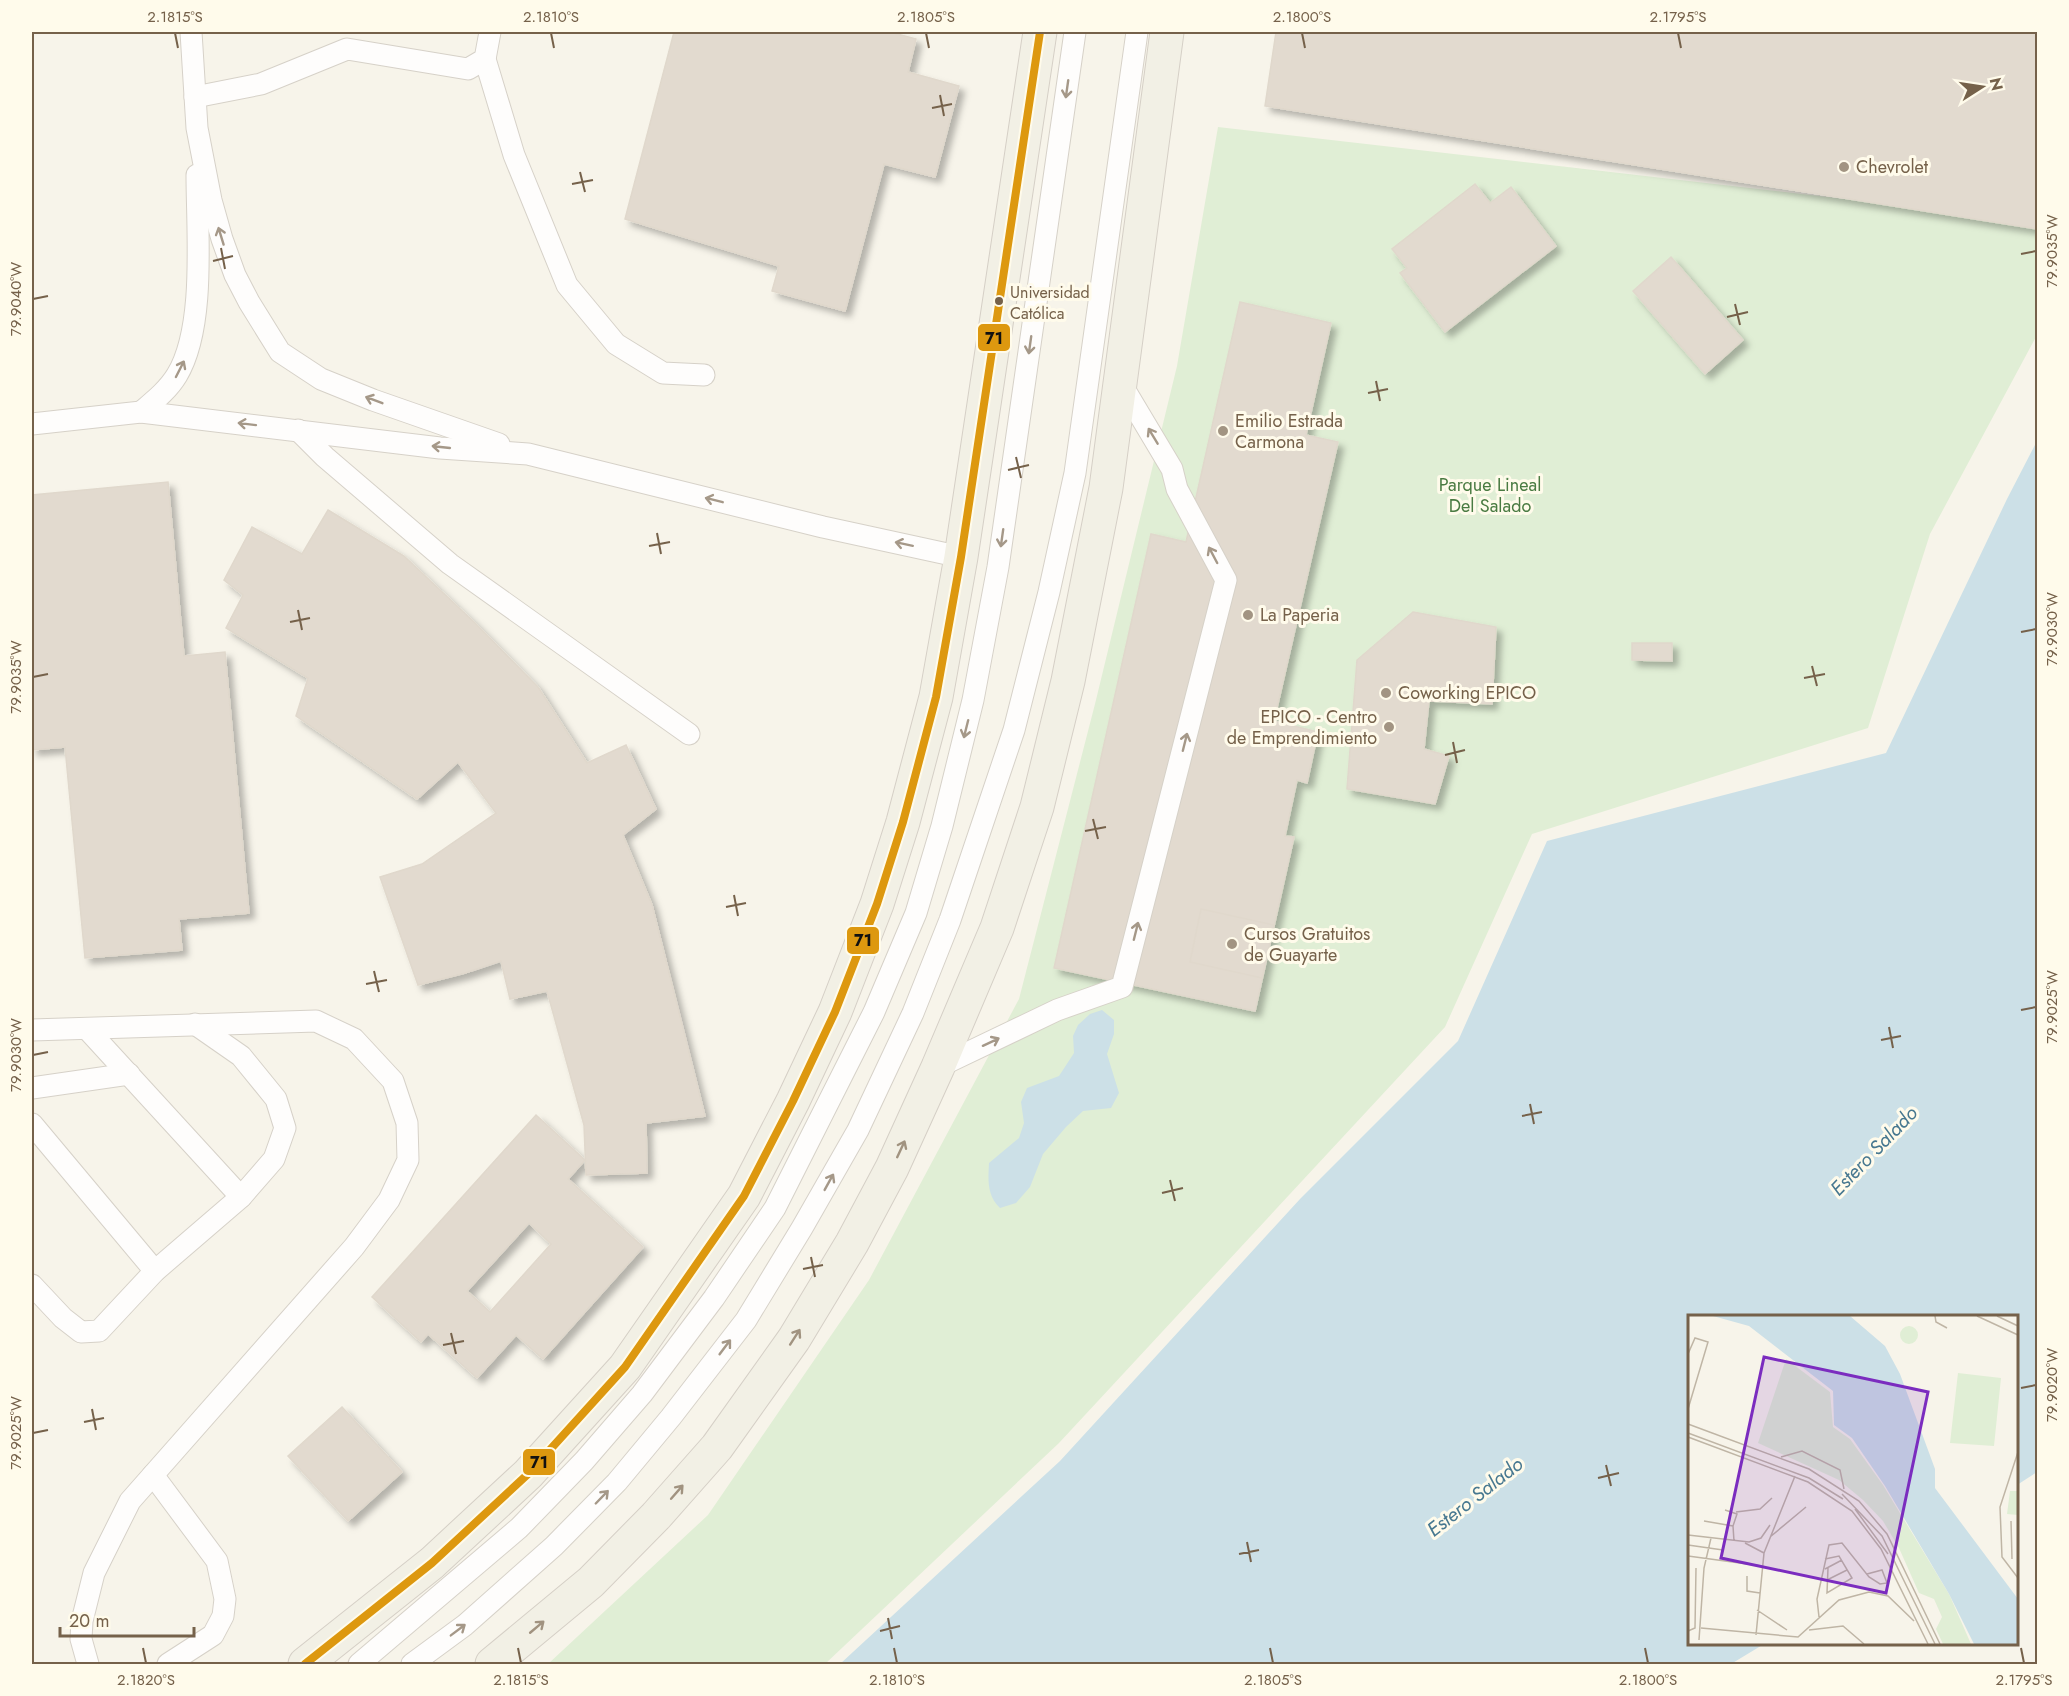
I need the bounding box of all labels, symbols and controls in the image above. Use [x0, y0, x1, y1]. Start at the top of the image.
text: 2.1815°S [147, 6, 203, 28]
text: 2.1810°S [523, 6, 579, 28]
text: 2.1805°S [897, 6, 955, 28]
text: 2.1800°S [1273, 6, 1331, 28]
text: 2.1795°S [1649, 6, 1707, 28]
north arrow [1952, 57, 2012, 117]
text: N [1984, 75, 2009, 93]
one-way arrow [1061, 79, 1072, 99]
place label: Chevrolet [1856, 154, 1929, 180]
marker: Chevrolet [1837, 160, 1851, 174]
text: 79.9035°W [2041, 214, 2063, 288]
one-way arrow [215, 227, 226, 246]
text: 79.9040°W [5, 262, 27, 336]
place label: Universidad Católica [1010, 281, 1090, 325]
marker: Universidad Católica [993, 295, 1005, 307]
line badge: 71 [977, 323, 1011, 352]
text: 71 [985, 327, 1003, 350]
one-way arrow [1024, 334, 1035, 354]
one-way arrow [175, 360, 186, 378]
one-way arrow [365, 394, 384, 405]
place label: Emilio Estrada Carmona [1235, 408, 1343, 455]
one-way arrow [238, 418, 258, 429]
marker: Emilio Estrada Carmona [1216, 424, 1230, 438]
one-way arrow [1146, 428, 1158, 445]
one-way arrow [431, 441, 451, 452]
park label: Parque Lineal Del Salado [1439, 472, 1541, 519]
one-way arrow [705, 494, 724, 506]
one-way arrow [996, 527, 1007, 547]
one-way arrow [895, 538, 914, 550]
one-way arrow [1207, 547, 1218, 565]
text: 79.9030°W [2041, 592, 2063, 666]
place label: La Paperia [1260, 602, 1339, 628]
marker: La Paperia [1241, 608, 1255, 622]
text: 79.9035°W [5, 640, 27, 714]
place label: Coworking EPICO [1398, 680, 1536, 706]
marker: Coworking EPICO [1379, 686, 1393, 700]
place label: EPICO - Centro de Emprendimiento [1227, 704, 1377, 751]
one-way arrow [960, 719, 971, 738]
marker: EPICO - Centro de Emprendimiento [1382, 720, 1396, 734]
one-way arrow [1179, 733, 1191, 752]
place label: Cursos Gratuitos de Guayarte [1244, 921, 1370, 968]
one-way arrow [1131, 922, 1143, 941]
line badge: 71 [846, 926, 880, 955]
text: 71 [854, 929, 872, 952]
marker: Cursos Gratuitos de Guayarte [1225, 937, 1239, 951]
text: 79.9025°W [2041, 970, 2063, 1044]
text: 79.9030°W [5, 1018, 27, 1092]
one-way arrow [981, 1036, 999, 1048]
water label: Estero Salado [1824, 1099, 1925, 1202]
one-way arrow [895, 1140, 907, 1158]
one-way arrow [823, 1174, 835, 1191]
inset map [1688, 1315, 2018, 1645]
one-way arrow [789, 1329, 801, 1346]
one-way arrow [719, 1339, 732, 1355]
text: 79.9020°W [2041, 1348, 2063, 1422]
text: 79.9025°W [5, 1396, 27, 1470]
line badge: 71 [522, 1448, 556, 1476]
water label: Estero Salado [1421, 1450, 1530, 1544]
text: 71 [530, 1451, 548, 1474]
one-way arrow [670, 1485, 684, 1500]
one-way arrow [594, 1490, 609, 1505]
scale bar [60, 1600, 194, 1638]
text: 20 m [69, 1608, 109, 1634]
one-way arrow [529, 1621, 545, 1634]
one-way arrow [450, 1623, 466, 1636]
text: 2.1820°S [117, 1669, 175, 1691]
text: 2.1815°S [493, 1669, 549, 1691]
text: 2.1810°S [869, 1669, 925, 1691]
text: 2.1805°S [1244, 1669, 1302, 1691]
text: 2.1800°S [1619, 1669, 1677, 1691]
text: 2.1795°S [1995, 1669, 2053, 1691]

